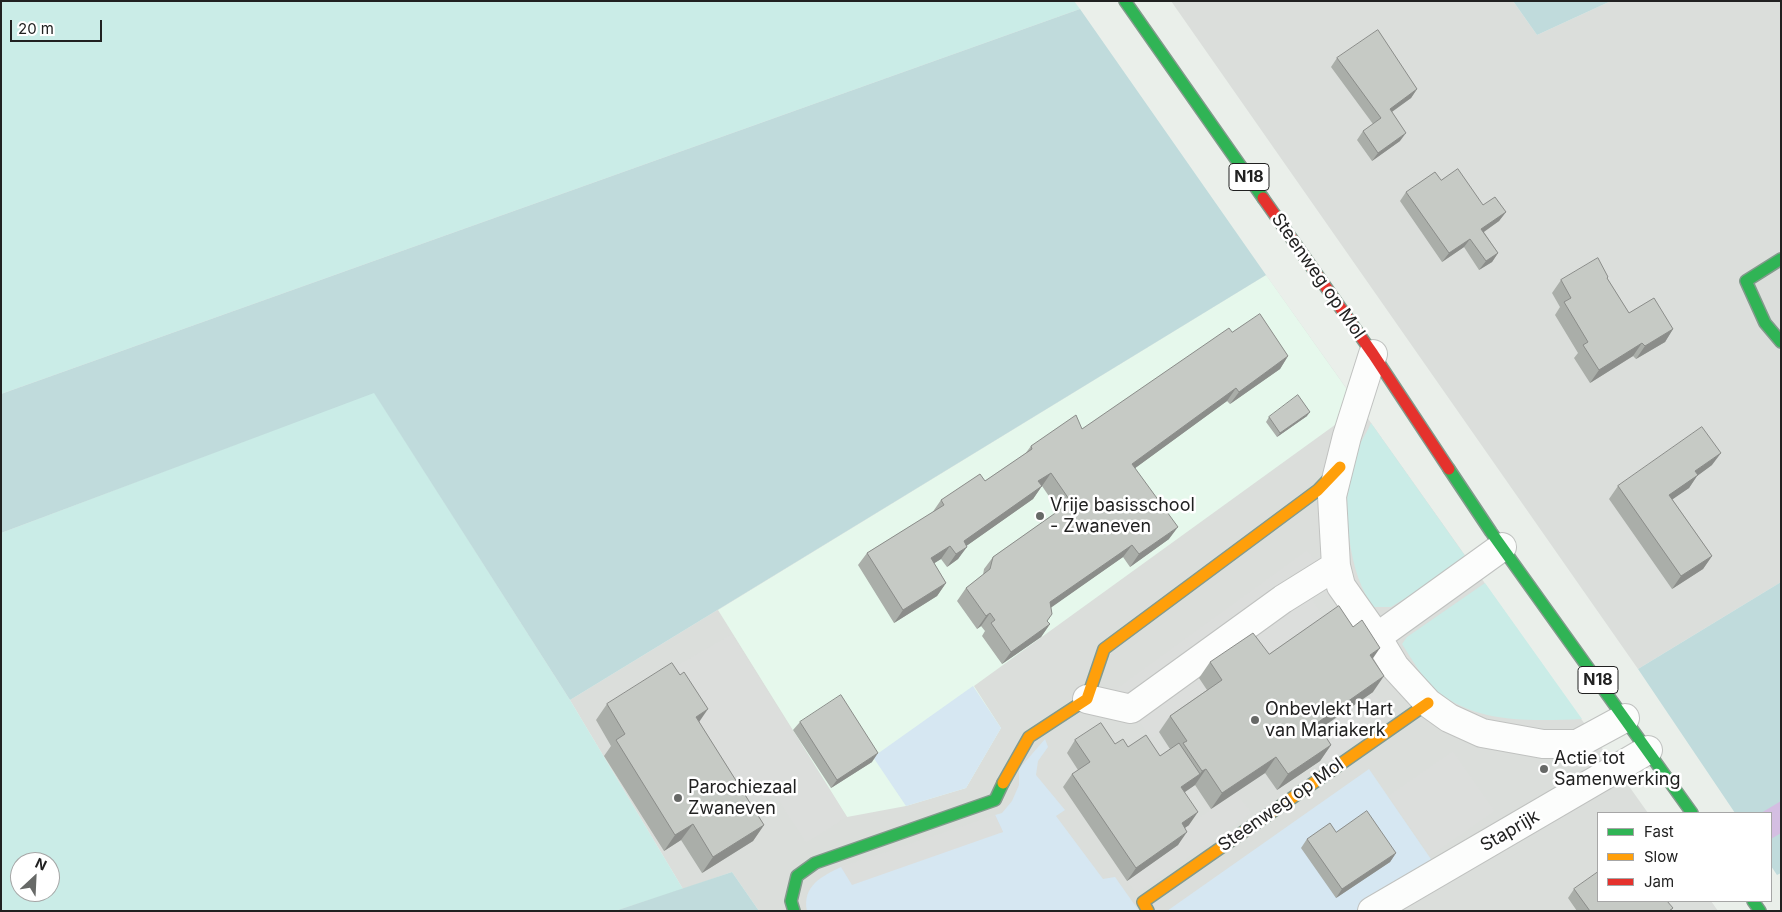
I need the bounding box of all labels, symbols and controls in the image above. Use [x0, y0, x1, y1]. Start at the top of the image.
scale bar [12, 10, 105, 42]
text: 20 m [18, 19, 54, 38]
road number: N18 [1229, 163, 1269, 190]
street label: Steenweg op Mol [1267, 209, 1369, 343]
place label: Vrije basisschool - Zwaneven [1050, 495, 1195, 538]
marker: Vrije basisschool - Zwaneven [1034, 510, 1046, 522]
road number: N18 [1578, 666, 1618, 694]
place label: Onbevlekt Hart van Mariakerk [1265, 699, 1393, 742]
marker: Onbevlekt Hart van Mariakerk [1249, 714, 1261, 726]
place label: Actie tot Samenwerking [1554, 748, 1680, 791]
street label: Steenweg op Mol [1214, 754, 1348, 856]
marker: Actie tot Samenwerking [1538, 763, 1550, 775]
place label: Parochiezaal Zwaneven [688, 777, 797, 820]
marker: Parochiezaal Zwaneven [672, 792, 684, 804]
street label: Staprijk [1477, 806, 1543, 856]
legend [1597, 812, 1772, 902]
text: Fast [1644, 822, 1674, 841]
text: Slow [1644, 847, 1678, 866]
north arrow [10, 852, 60, 902]
text: N [33, 854, 50, 874]
text: Jam [1644, 872, 1674, 891]

